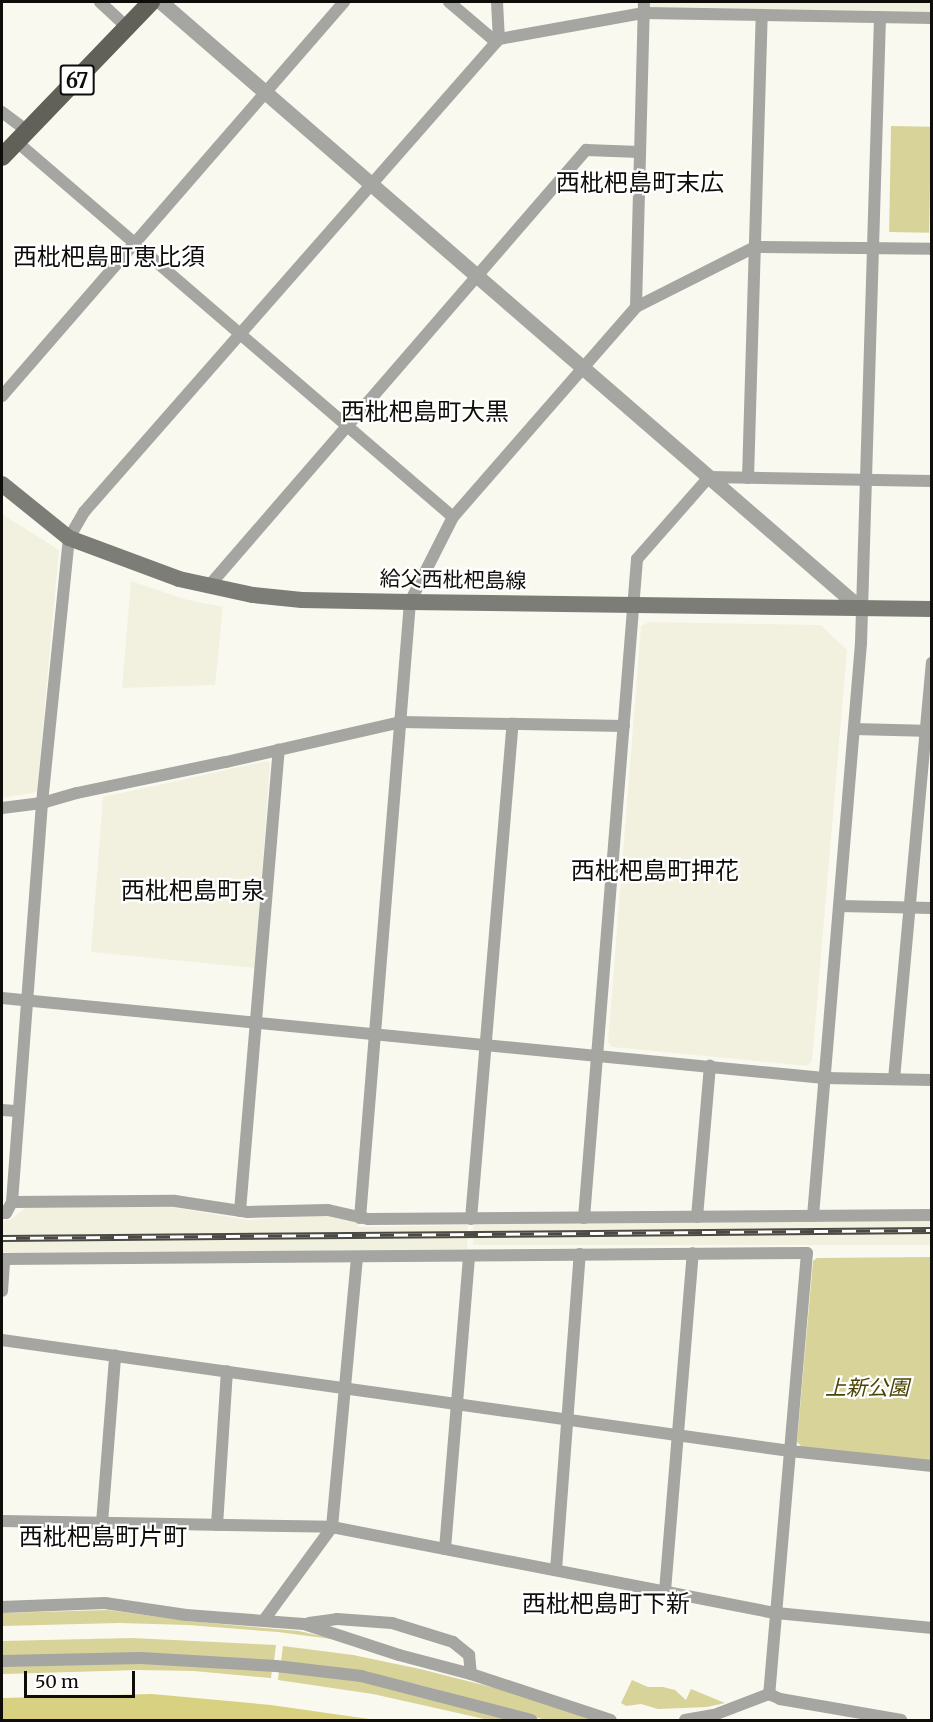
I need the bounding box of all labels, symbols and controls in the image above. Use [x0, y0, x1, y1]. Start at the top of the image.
road number: 67 [59, 63, 95, 97]
district label: 西枇杷島町末広 [556, 169, 724, 197]
district label: 西枇杷島町恵比須 [13, 243, 205, 271]
district label: 西枇杷島町大黒 [341, 398, 509, 426]
street label: 給父西枇杷島線 [379, 566, 527, 594]
district label: 西枇杷島町押花 [571, 857, 739, 885]
district label: 西枇杷島町泉 [121, 877, 265, 905]
park label: 上新公園 [825, 1375, 909, 1401]
district label: 西枇杷島町片町 [19, 1523, 187, 1551]
district label: 西枇杷島町下新 [522, 1590, 690, 1618]
scale bar [27, 1659, 138, 1697]
text: 50 m [35, 1670, 79, 1693]

